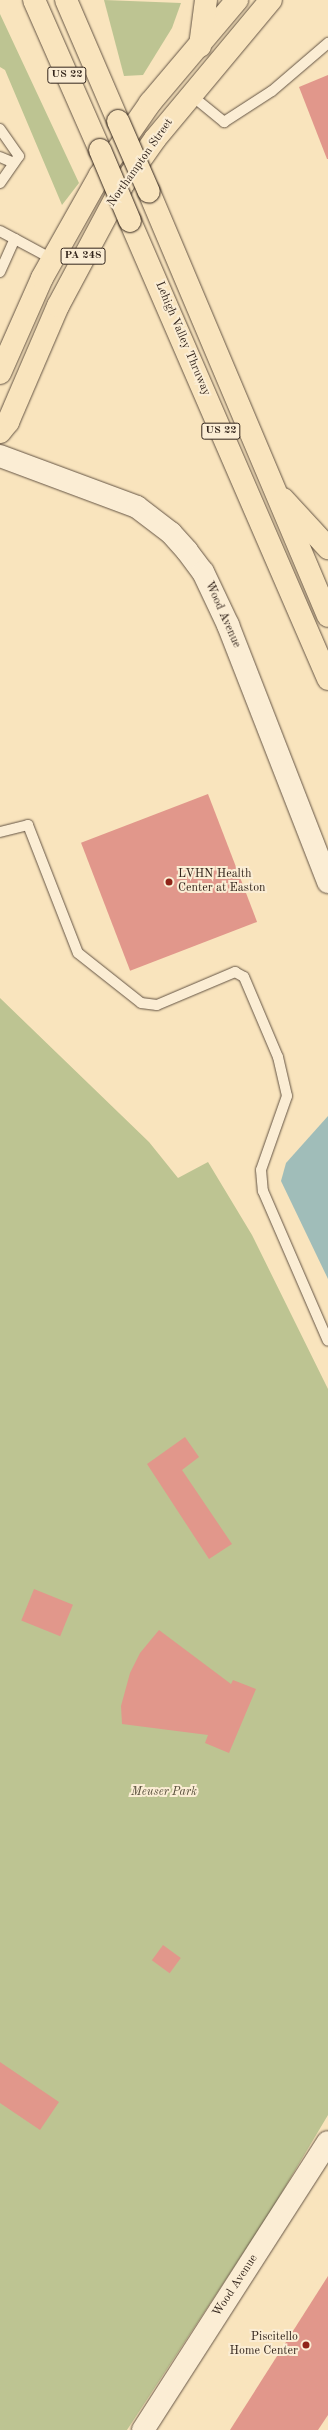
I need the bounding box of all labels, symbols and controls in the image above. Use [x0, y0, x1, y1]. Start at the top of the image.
road number: US 22 [47, 66, 87, 84]
street label: Northampton Street [105, 116, 177, 210]
road number: PA 248 [60, 247, 106, 265]
street label: Lehigh Valley Thruway [151, 280, 213, 398]
road number: US 22 [201, 422, 241, 440]
street label: Wood Avenue [201, 580, 243, 650]
place label: LVHN Health Center at Easton [178, 868, 266, 896]
marker: LVHN Health Center at Easton [163, 876, 175, 888]
park label: Meuser Park [131, 1786, 197, 1800]
street label: Wood Avenue [211, 2252, 261, 2320]
place label: Piscitello Home Center [230, 2331, 298, 2359]
marker: Piscitello Home Center [301, 2340, 311, 2350]

